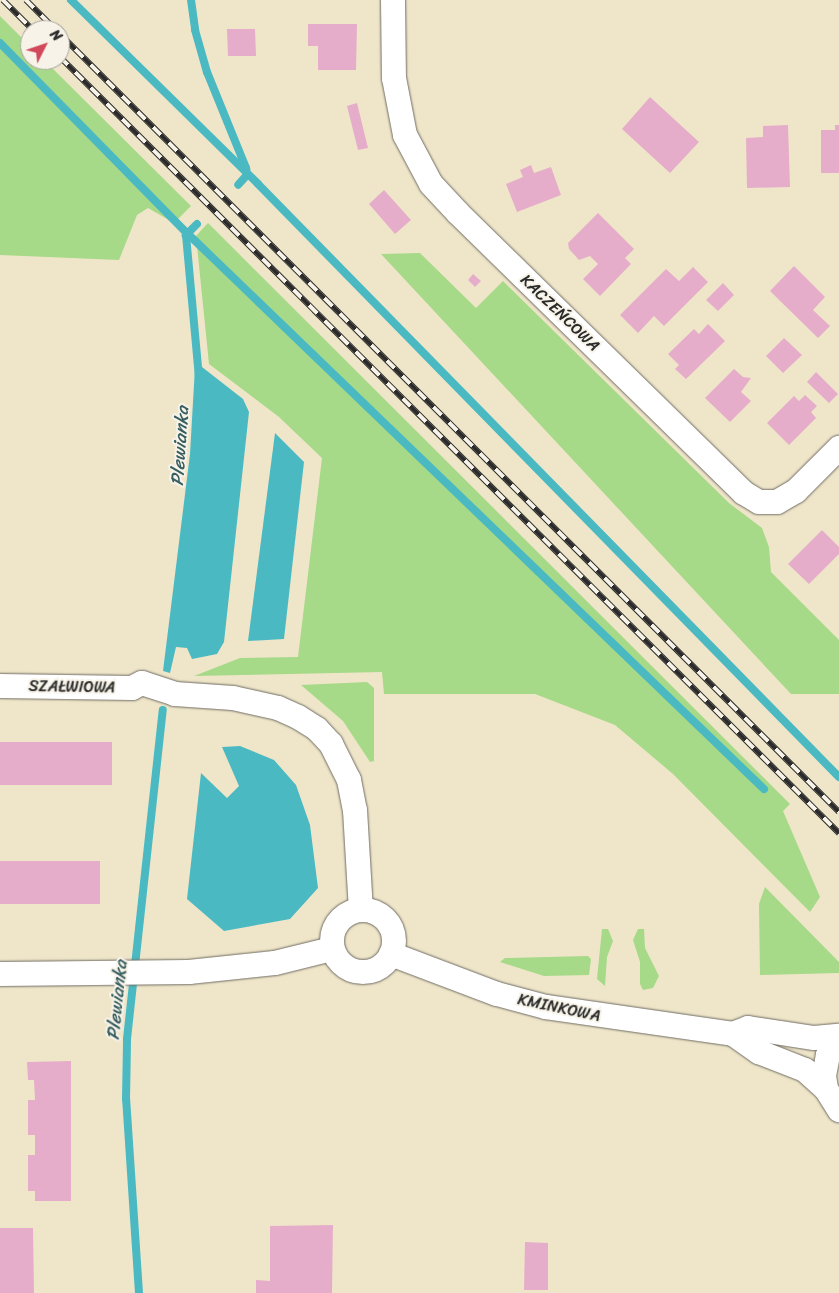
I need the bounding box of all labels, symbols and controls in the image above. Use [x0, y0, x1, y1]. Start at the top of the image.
north arrow [20, 20, 70, 70]
text: N [43, 24, 69, 47]
street label: KACZEŃCOWA [516, 270, 604, 356]
water label: Plewianka [166, 405, 194, 487]
street label: SZAŁWIOWA [28, 677, 116, 697]
water label: Plewianka [102, 959, 132, 1041]
street label: KMINKOWA [516, 990, 602, 1026]

